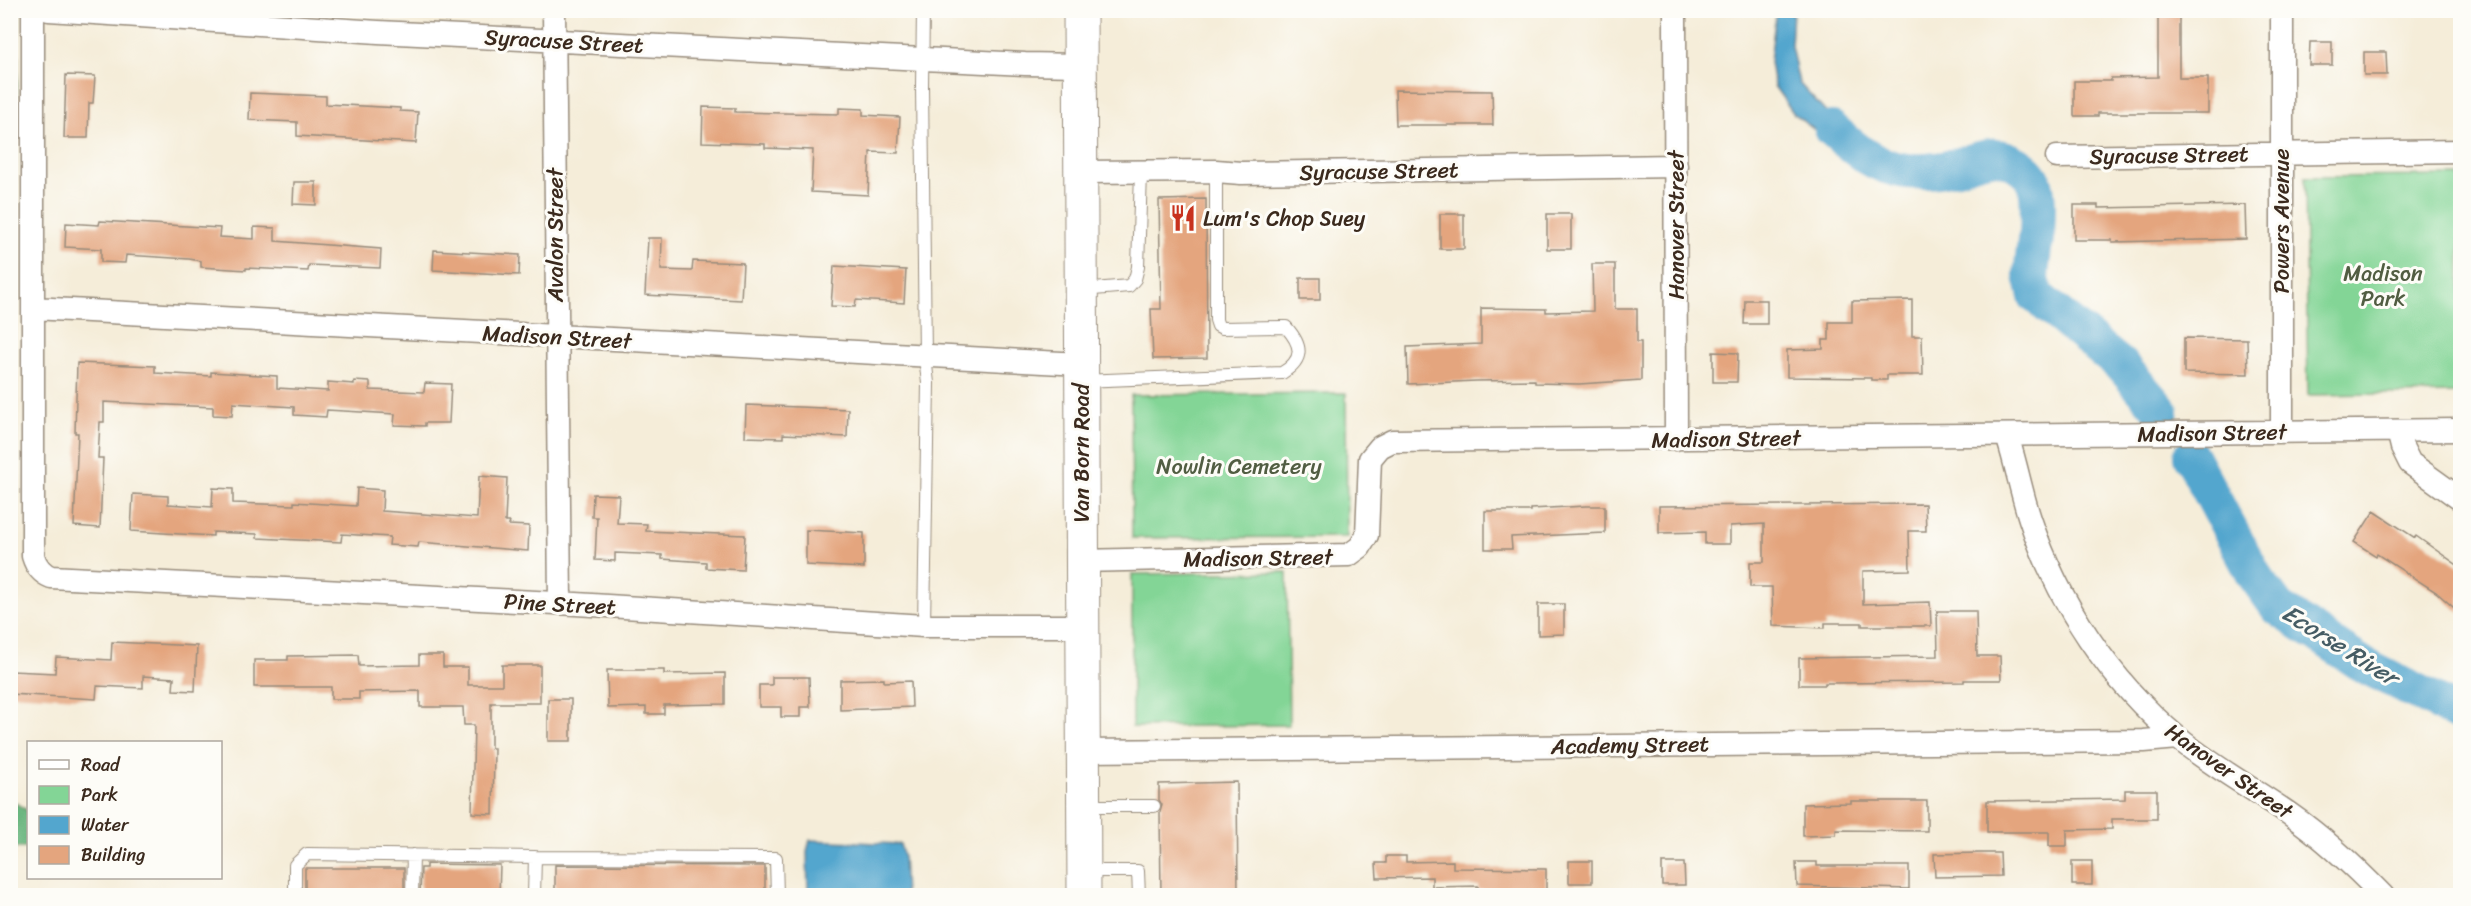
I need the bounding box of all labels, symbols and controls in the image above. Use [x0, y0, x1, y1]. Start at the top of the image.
street label: Syracuse Street [483, 17, 645, 65]
street label: Syracuse Street [2089, 134, 2249, 176]
street label: Powers Avenue [2262, 148, 2301, 294]
street label: Hanover Street [1657, 149, 1696, 300]
street label: Syracuse Street [1299, 150, 1459, 192]
street label: Avalon Street [536, 167, 575, 303]
place label: Lum's Chop Suey [1203, 199, 1366, 238]
restaurant icon: Lum's Chop Suey [1168, 203, 1198, 233]
park label: Madison Park [2343, 254, 2423, 318]
street label: Madison Street [481, 314, 634, 360]
street label: Van Born Road [1062, 382, 1101, 522]
street label: Madison Street [2137, 412, 2288, 454]
street label: Madison Street [1651, 418, 1802, 460]
park label: Nowlin Cemetery [1156, 447, 1322, 486]
street label: Madison Street [1183, 537, 1334, 579]
street label: Pine Street [503, 582, 617, 626]
water label: Ecorse River [2274, 593, 2410, 700]
street label: Hanover Street [2157, 712, 2302, 830]
street label: Academy Street [1550, 724, 1710, 766]
legend [27, 741, 222, 879]
text: Road [81, 749, 121, 781]
text: Park [81, 779, 118, 811]
text: Water [81, 809, 130, 841]
text: Building [81, 839, 145, 871]

